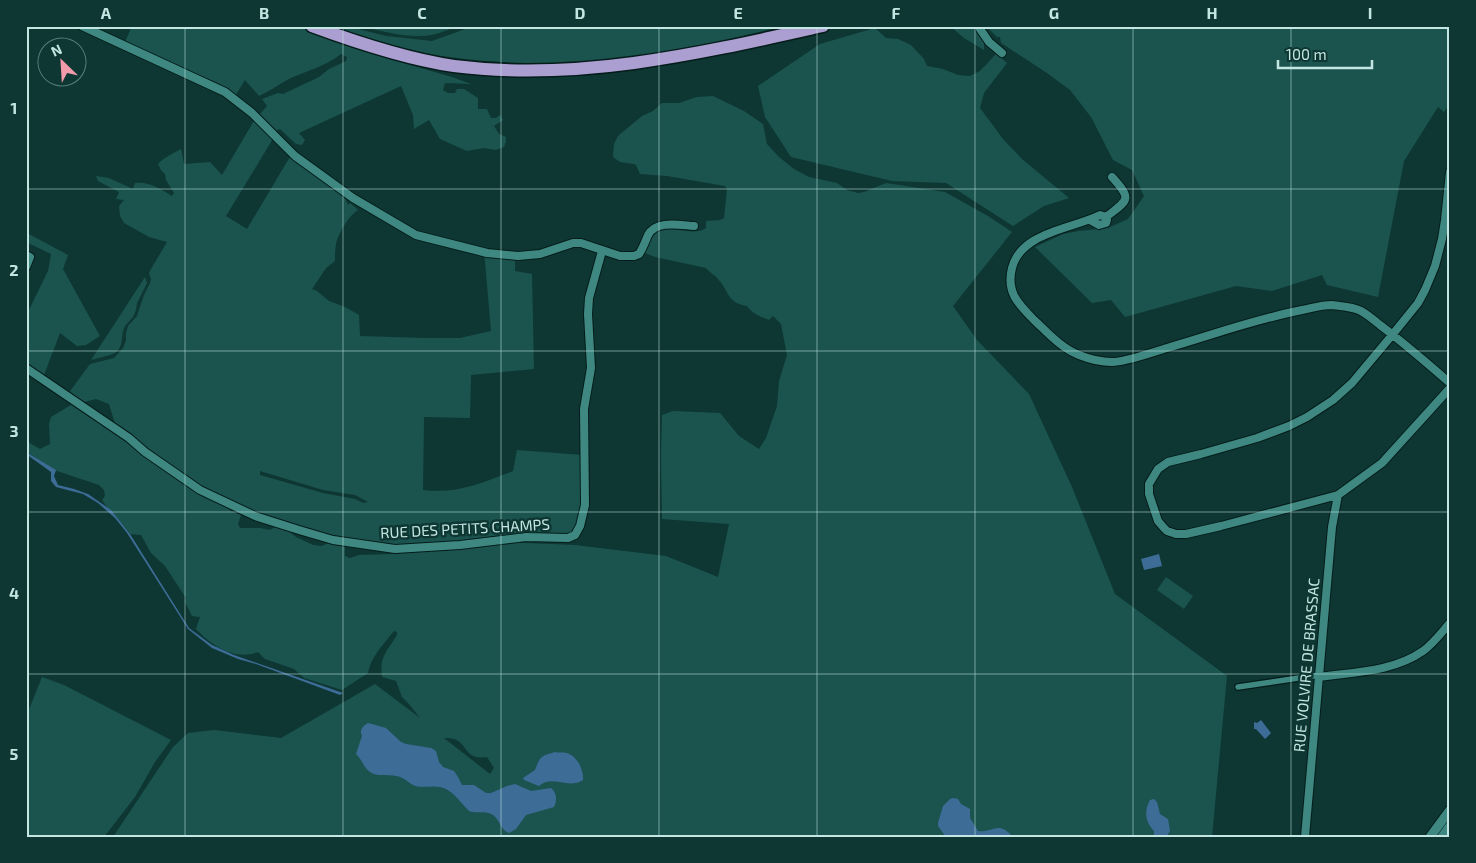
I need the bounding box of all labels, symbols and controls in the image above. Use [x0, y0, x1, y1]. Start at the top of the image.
text: A [101, 3, 112, 22]
text: B [259, 3, 269, 22]
text: C [417, 3, 427, 22]
text: D [575, 3, 586, 22]
text: E [733, 3, 743, 22]
text: F [892, 3, 901, 22]
text: G [1049, 3, 1059, 22]
text: H [1206, 3, 1218, 22]
text: I [1368, 3, 1372, 22]
north arrow [38, 38, 88, 88]
scale bar [1278, 38, 1372, 70]
text: N [48, 40, 64, 60]
text: 100 m [1286, 45, 1327, 63]
text: 1 [11, 98, 17, 117]
text: 2 [9, 260, 19, 279]
text: 3 [9, 421, 19, 440]
street label: RUE DES PETITS CHAMPS [380, 515, 550, 541]
street label: RUE VOLVIRE DE BRASSAC [1289, 577, 1323, 753]
text: 4 [9, 583, 19, 602]
text: 5 [10, 744, 19, 763]

